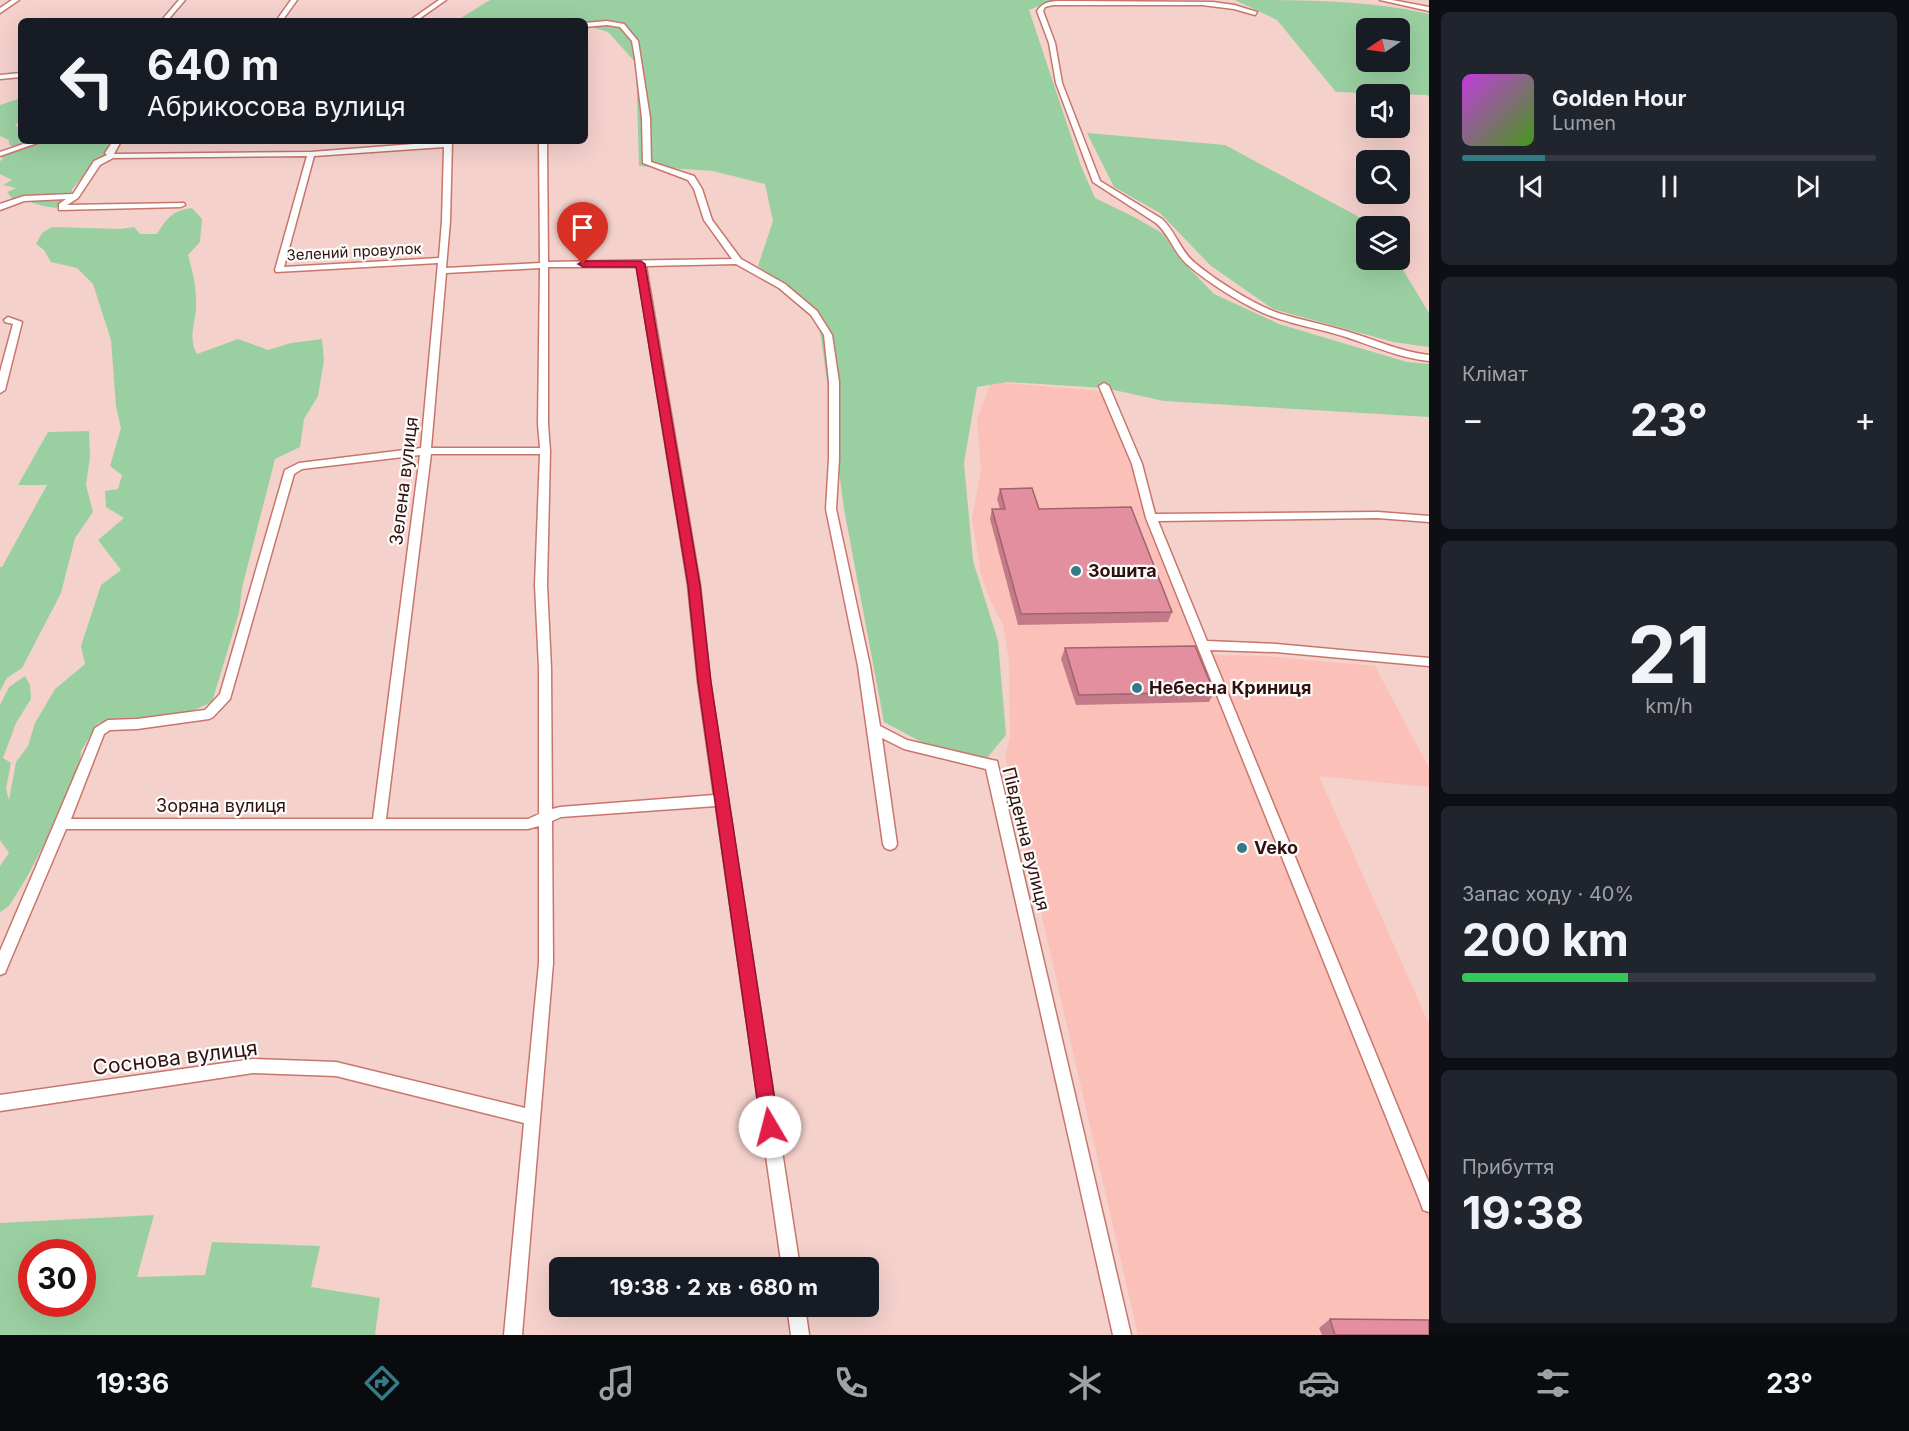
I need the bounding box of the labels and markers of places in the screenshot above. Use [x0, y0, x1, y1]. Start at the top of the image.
pin [557, 202, 608, 264]
place label: Зошита [1088, 560, 1157, 581]
marker: Зошита [1069, 564, 1083, 578]
place label: Небесна Криниця [1149, 677, 1312, 698]
marker: Небесна Криниця [1130, 681, 1144, 695]
place label: Veko [1254, 837, 1298, 858]
marker: Veko [1235, 841, 1249, 855]

